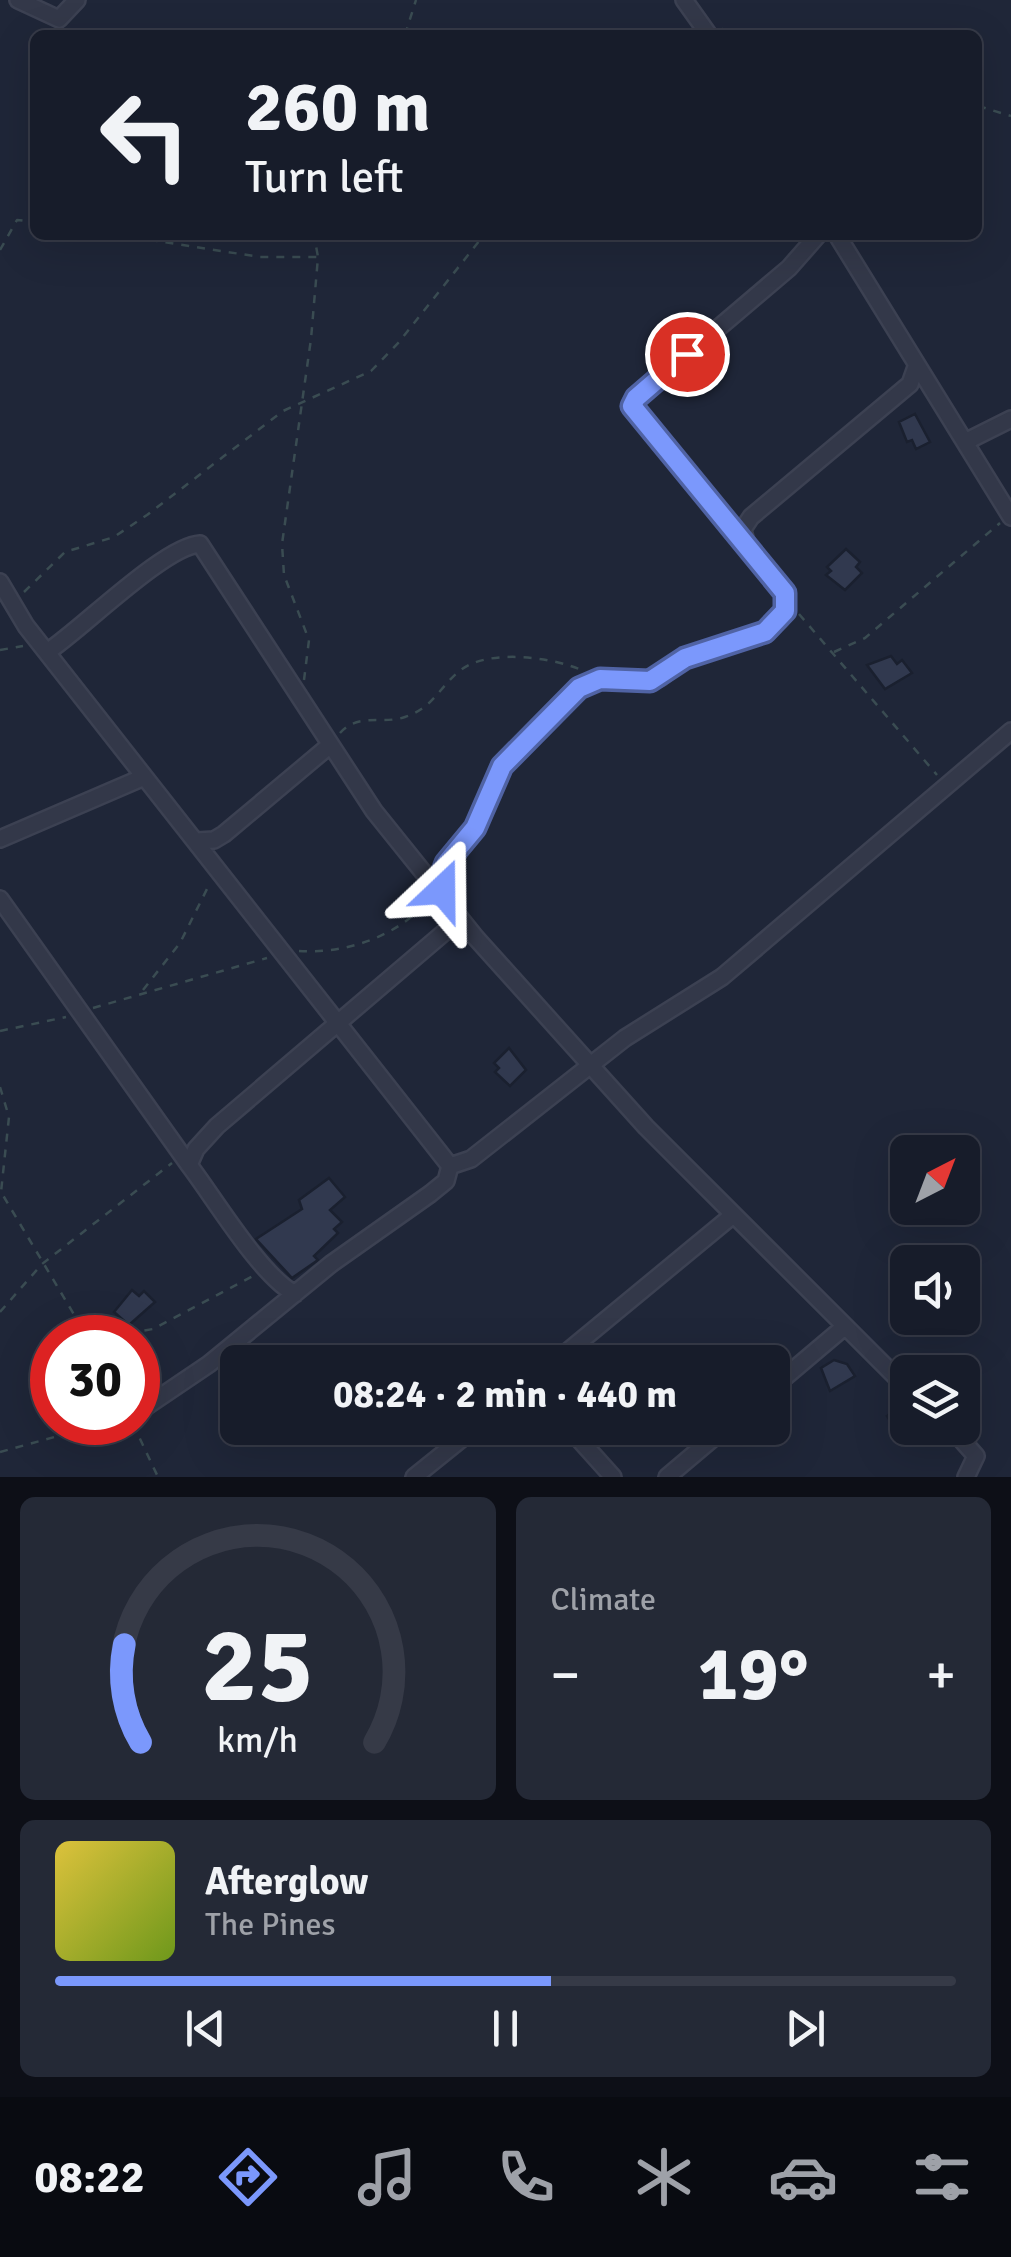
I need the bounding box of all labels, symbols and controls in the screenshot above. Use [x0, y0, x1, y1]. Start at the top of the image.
text: 260 m [245, 64, 430, 150]
icon: left [80, 70, 210, 200]
text: Turn left [245, 150, 404, 205]
pin [645, 312, 730, 397]
icon: arrive [660, 327, 715, 382]
position arrow [390, 838, 494, 942]
north arrow [890, 1135, 980, 1225]
map controls [890, 1135, 980, 1445]
button: sound [890, 1245, 980, 1335]
speed limit sign: 30 [30, 1315, 160, 1445]
button: layers [890, 1355, 980, 1445]
text: 08:24 · 2 min · 440 m [333, 1371, 677, 1418]
text: Climate [551, 1580, 656, 1619]
text: 25 [202, 1602, 314, 1730]
text: 19° [698, 1628, 809, 1721]
text: − [551, 1641, 580, 1709]
text: + [926, 1641, 956, 1709]
text: km/h [217, 1718, 298, 1762]
text: Afterglow [205, 1858, 368, 1905]
text: The Pines [205, 1905, 336, 1944]
icon: previous [178, 2001, 233, 2056]
icon: pause [478, 2001, 533, 2056]
icon: next [778, 2001, 833, 2056]
icon: directions [213, 2142, 283, 2212]
icon: music [352, 2142, 422, 2212]
icon: phone [491, 2142, 561, 2212]
icon: climate [629, 2142, 699, 2212]
icon: car [768, 2142, 838, 2212]
icon: filters [907, 2142, 977, 2212]
text: 08:22 [34, 2150, 145, 2205]

